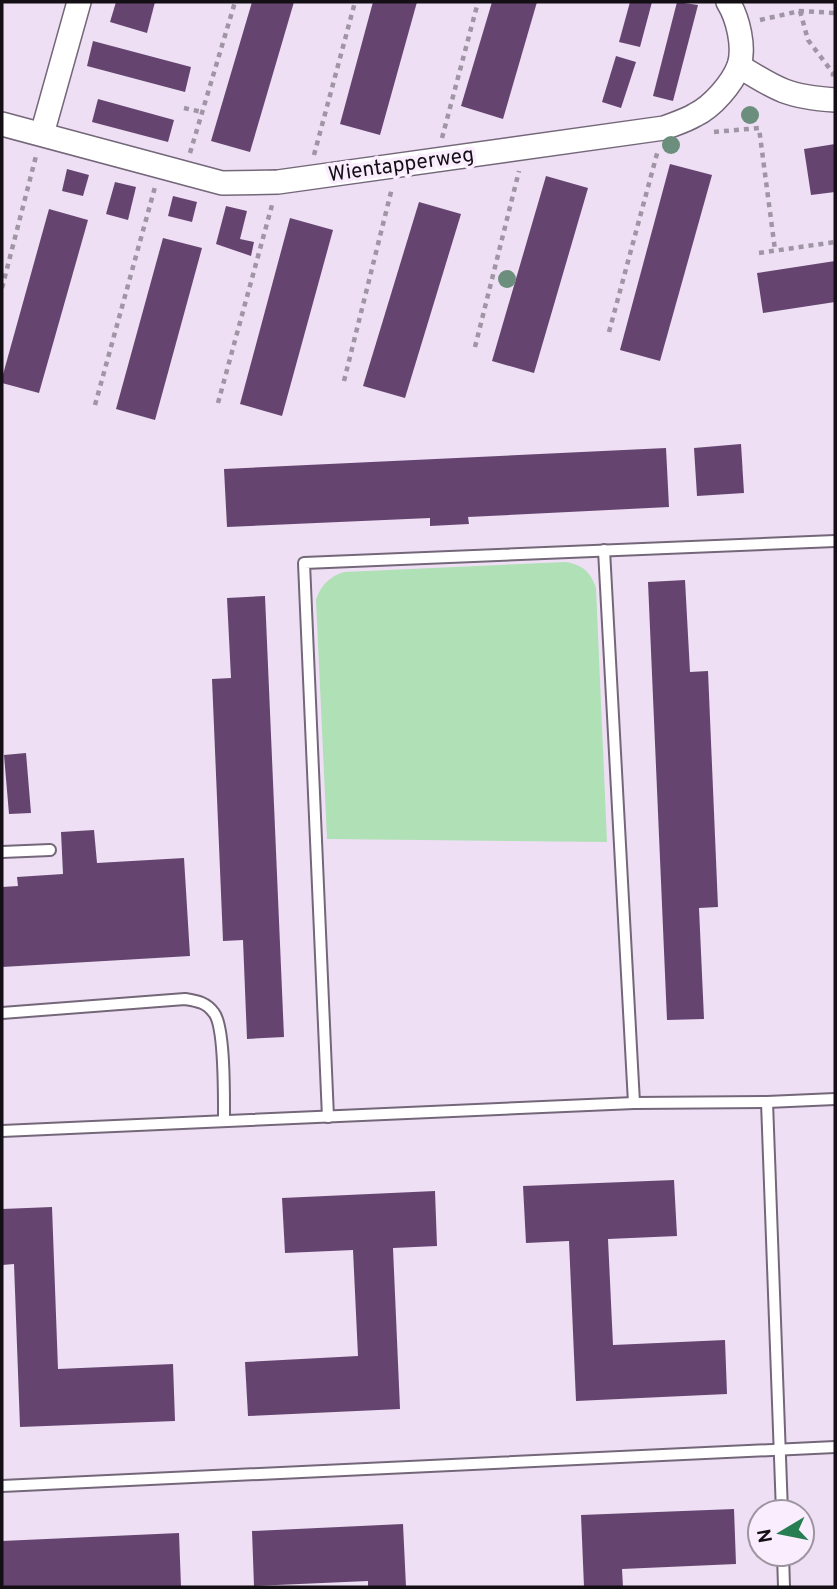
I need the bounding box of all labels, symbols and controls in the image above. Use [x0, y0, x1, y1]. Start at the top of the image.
street label: Wientapperweg [327, 142, 476, 189]
north arrow [746, 1498, 816, 1568]
text: N [753, 1527, 779, 1544]

